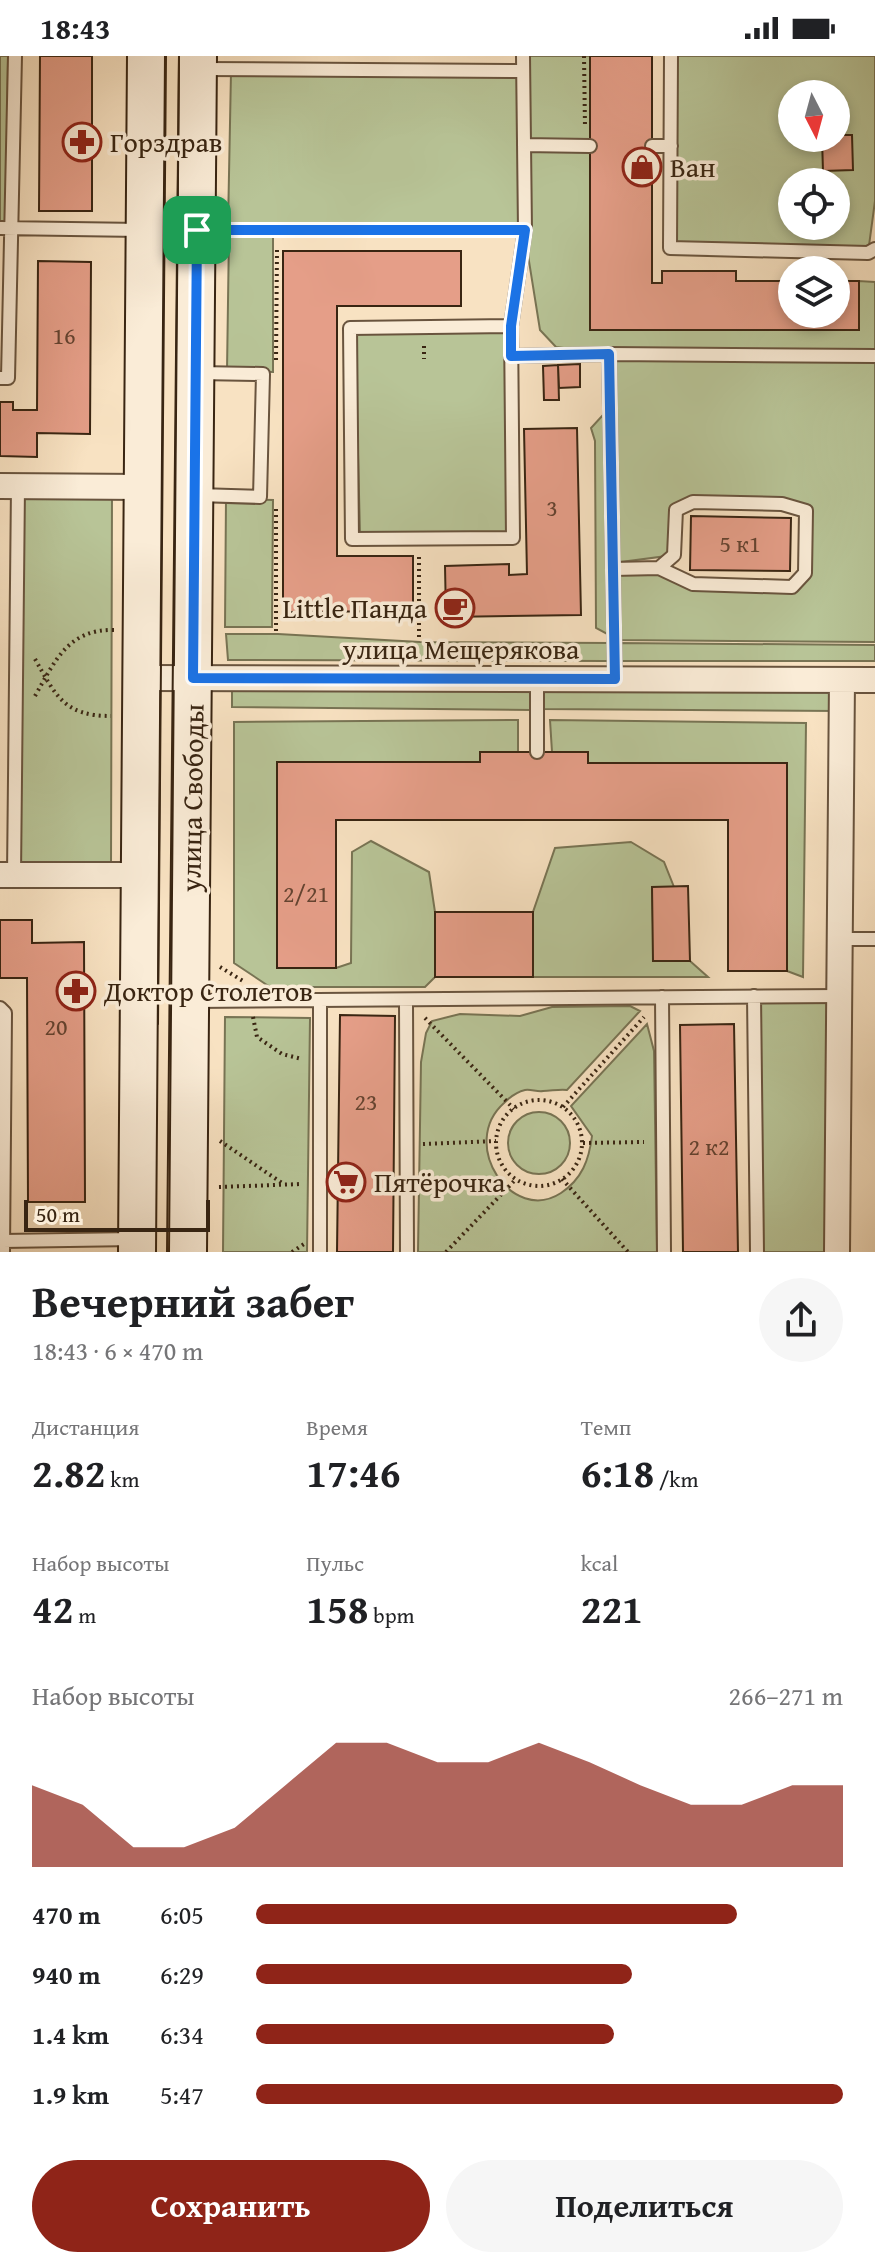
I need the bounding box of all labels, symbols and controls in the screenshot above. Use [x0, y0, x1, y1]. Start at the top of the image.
text: 18:43 [40, 6, 111, 50]
north arrow [778, 80, 850, 152]
map controls [778, 80, 850, 328]
pharmacy icon: Горздрав [61, 121, 103, 163]
place label: Горздрав [110, 121, 222, 162]
shop icon: Ван [621, 146, 663, 188]
place label: Ван [670, 146, 715, 187]
button: locate [778, 168, 850, 240]
pin [163, 196, 231, 264]
icon: arrive [175, 208, 219, 252]
button: layers [778, 256, 850, 328]
house number: 16 [52, 318, 76, 353]
house number: 3 [546, 490, 558, 525]
house number: 5 к1 [720, 526, 760, 561]
place label: Little Панда [282, 587, 428, 628]
cafe icon: Little Панда [434, 587, 476, 629]
street label: улица Мещерякова [342, 628, 580, 669]
street label: улица Свободы [169, 703, 214, 894]
house number: 2/21 [283, 876, 329, 911]
pharmacy icon: Доктор Столетов [55, 970, 97, 1012]
place label: Доктор Столетов [103, 970, 313, 1011]
house number: 20 [44, 1009, 68, 1044]
house number: 23 [354, 1084, 378, 1119]
house number: 2 к2 [689, 1129, 729, 1164]
supermarket icon: Пятёрочка [325, 1161, 367, 1203]
place label: Пятёрочка [374, 1161, 506, 1202]
scale bar [24, 1196, 210, 1232]
text: 50 m [36, 1198, 80, 1230]
text: Вечерний забег [32, 1269, 354, 1333]
button: share [759, 1278, 843, 1362]
text: 18:43 · 6 × 470 m [32, 1331, 203, 1370]
text: Дистанция [32, 1411, 140, 1443]
text: Время [306, 1411, 368, 1443]
text: Темп [581, 1411, 631, 1443]
text: 2.82 [32, 1443, 105, 1502]
text: 17:46 [306, 1443, 401, 1502]
text: 6:18 [581, 1443, 654, 1502]
text: km [105, 1463, 139, 1495]
text: /km [654, 1463, 699, 1495]
text: Набор высоты [32, 1547, 169, 1579]
text: Пульс [306, 1547, 364, 1579]
text: kcal [581, 1547, 618, 1579]
text: 42 [32, 1579, 73, 1638]
text: 158 [306, 1579, 369, 1638]
text: 221 [581, 1579, 643, 1638]
text: m [73, 1599, 96, 1631]
text: bpm [369, 1599, 415, 1631]
text: Набор высоты [32, 1676, 194, 1715]
text: 266–271 m [729, 1676, 843, 1715]
text: 470 m [32, 1895, 100, 1934]
text: 6:05 [160, 1895, 204, 1934]
text: 940 m [32, 1955, 100, 1994]
text: 6:29 [160, 1955, 204, 1994]
text: 1.4 km [32, 2015, 109, 2054]
text: 6:34 [160, 2015, 204, 2054]
text: 1.9 km [32, 2075, 109, 2114]
text: 5:47 [160, 2075, 204, 2114]
button: Сохранить [32, 2160, 430, 2252]
button: Поделиться [446, 2160, 843, 2252]

